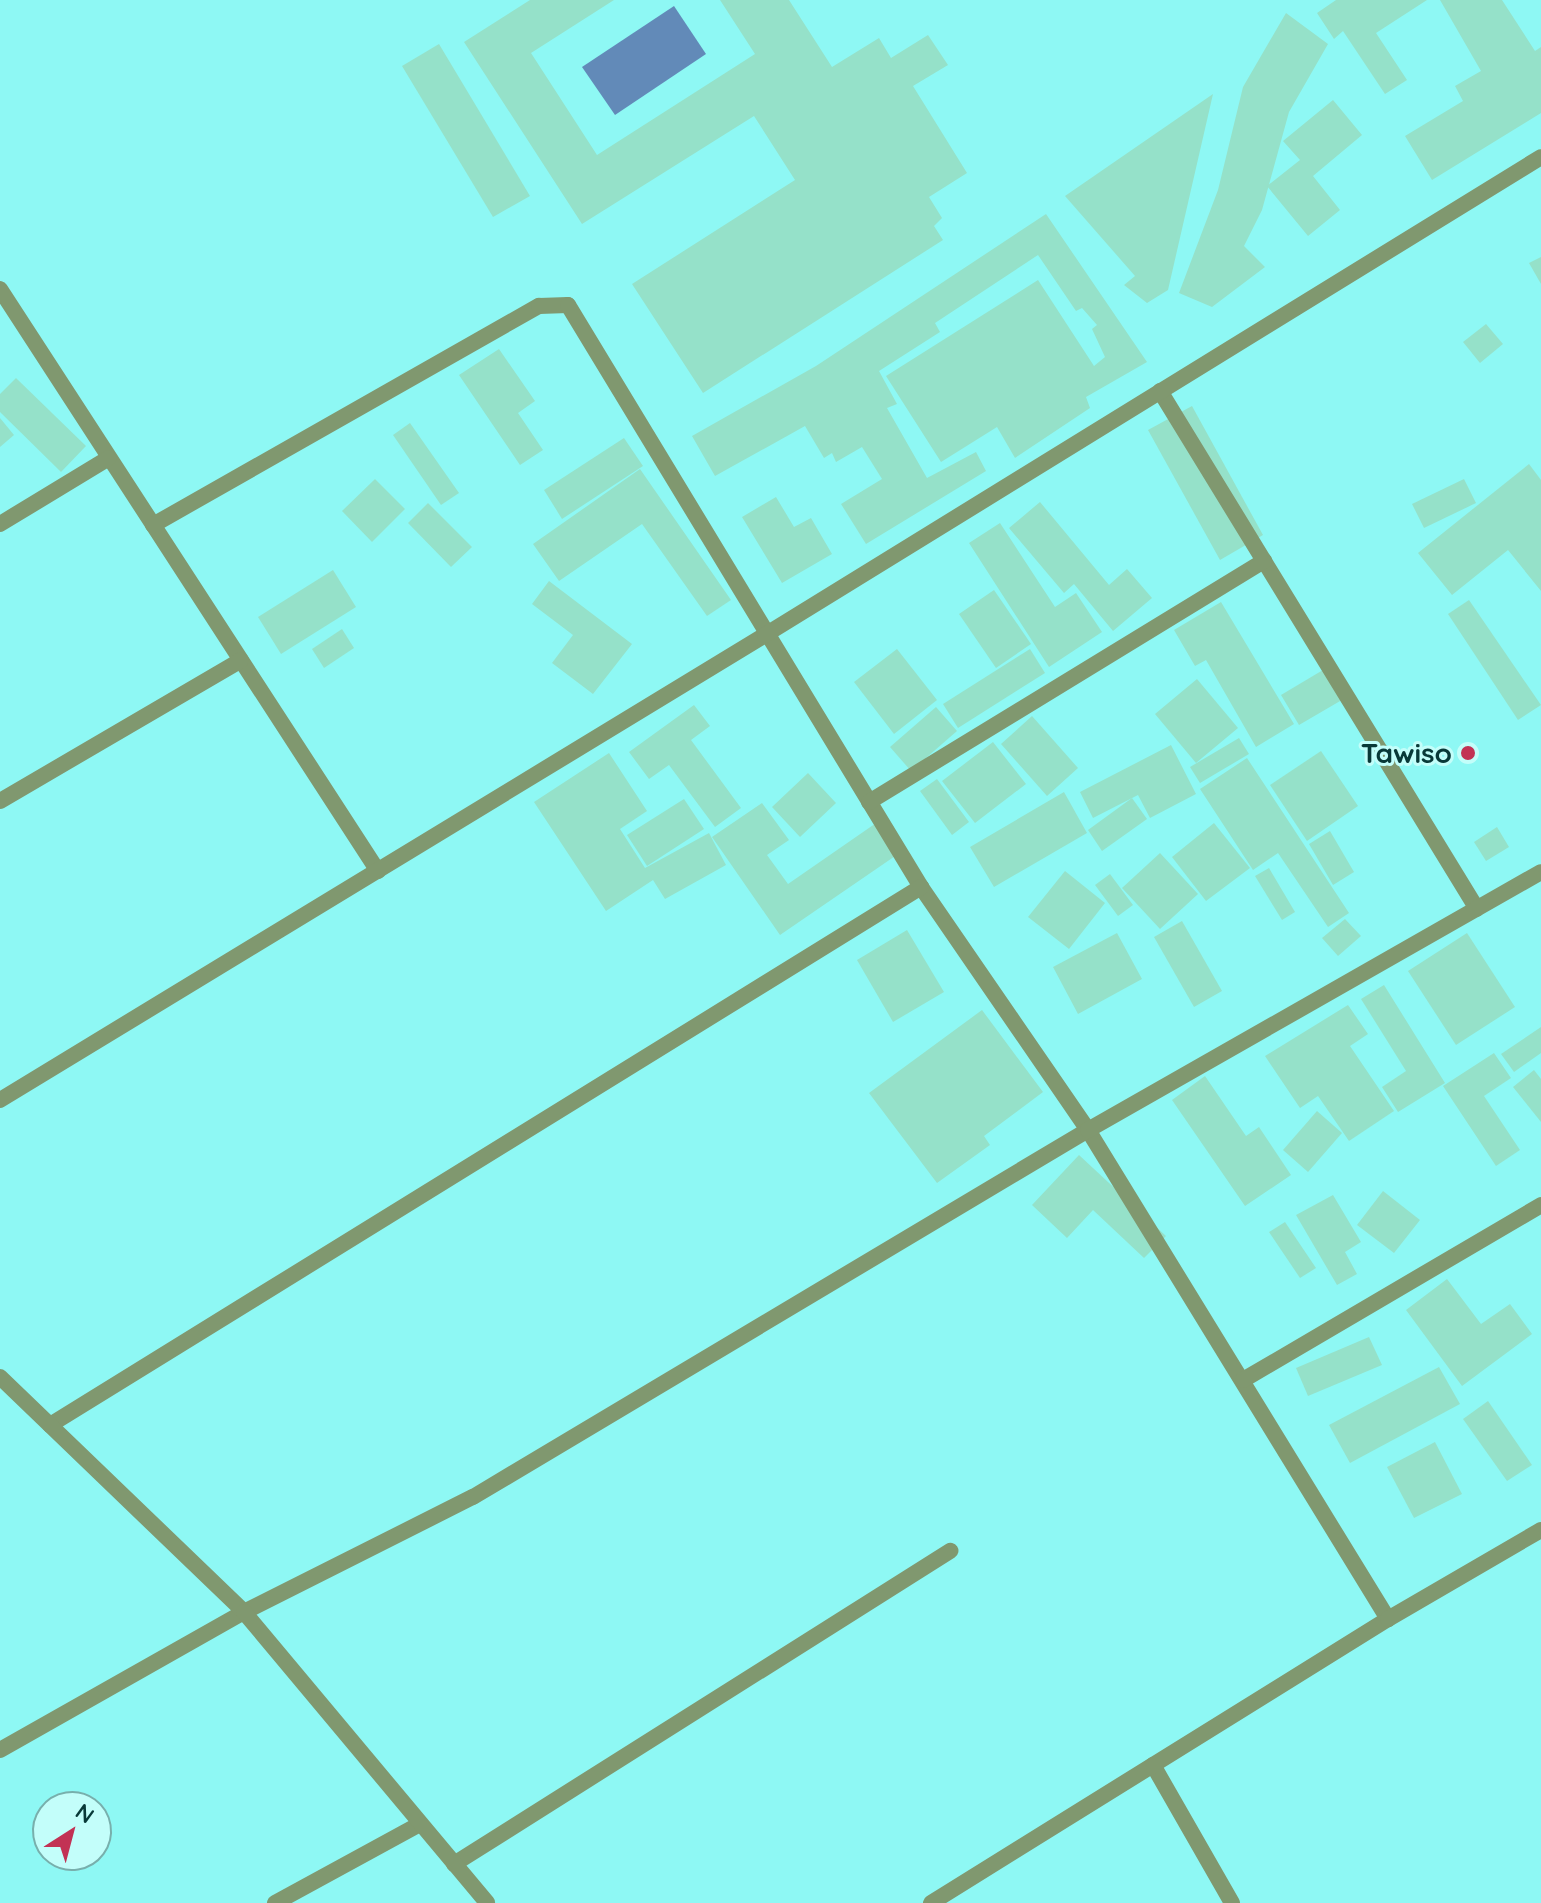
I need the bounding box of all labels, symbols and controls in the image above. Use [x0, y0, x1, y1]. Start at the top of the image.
place label: Tawiso [1361, 736, 1452, 770]
marker: Tawiso [1459, 744, 1477, 762]
north arrow [32, 1791, 112, 1871]
text: N [70, 1797, 100, 1829]

